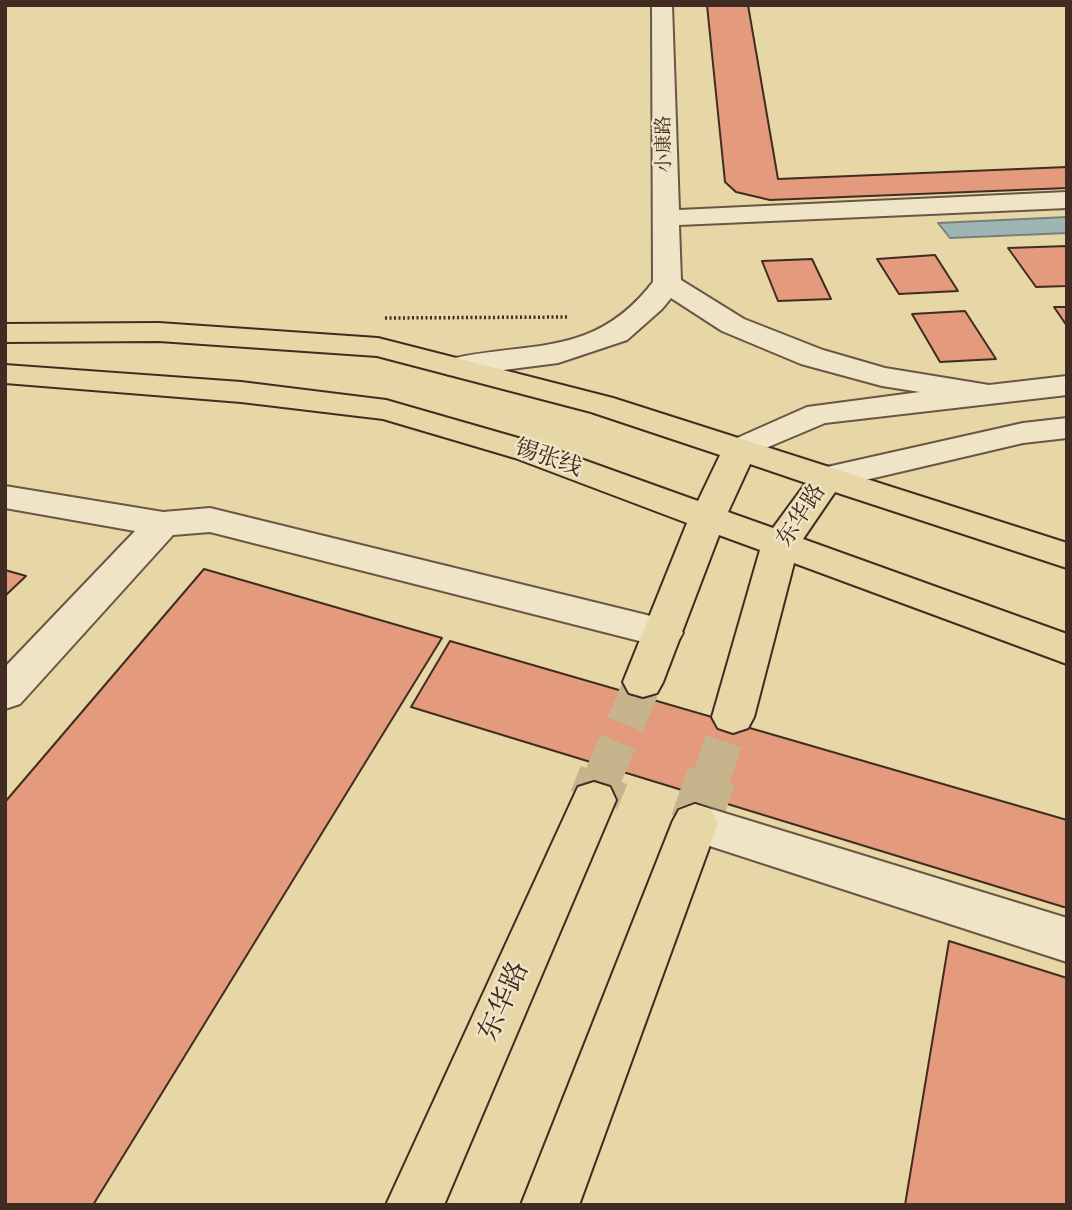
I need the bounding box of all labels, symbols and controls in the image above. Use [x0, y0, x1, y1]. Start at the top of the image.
street label: 小康路 [653, 115, 677, 173]
street label: 锡张线 [511, 435, 585, 483]
street label: 东华路 [772, 480, 832, 552]
street label: 东华路 [473, 957, 537, 1047]

